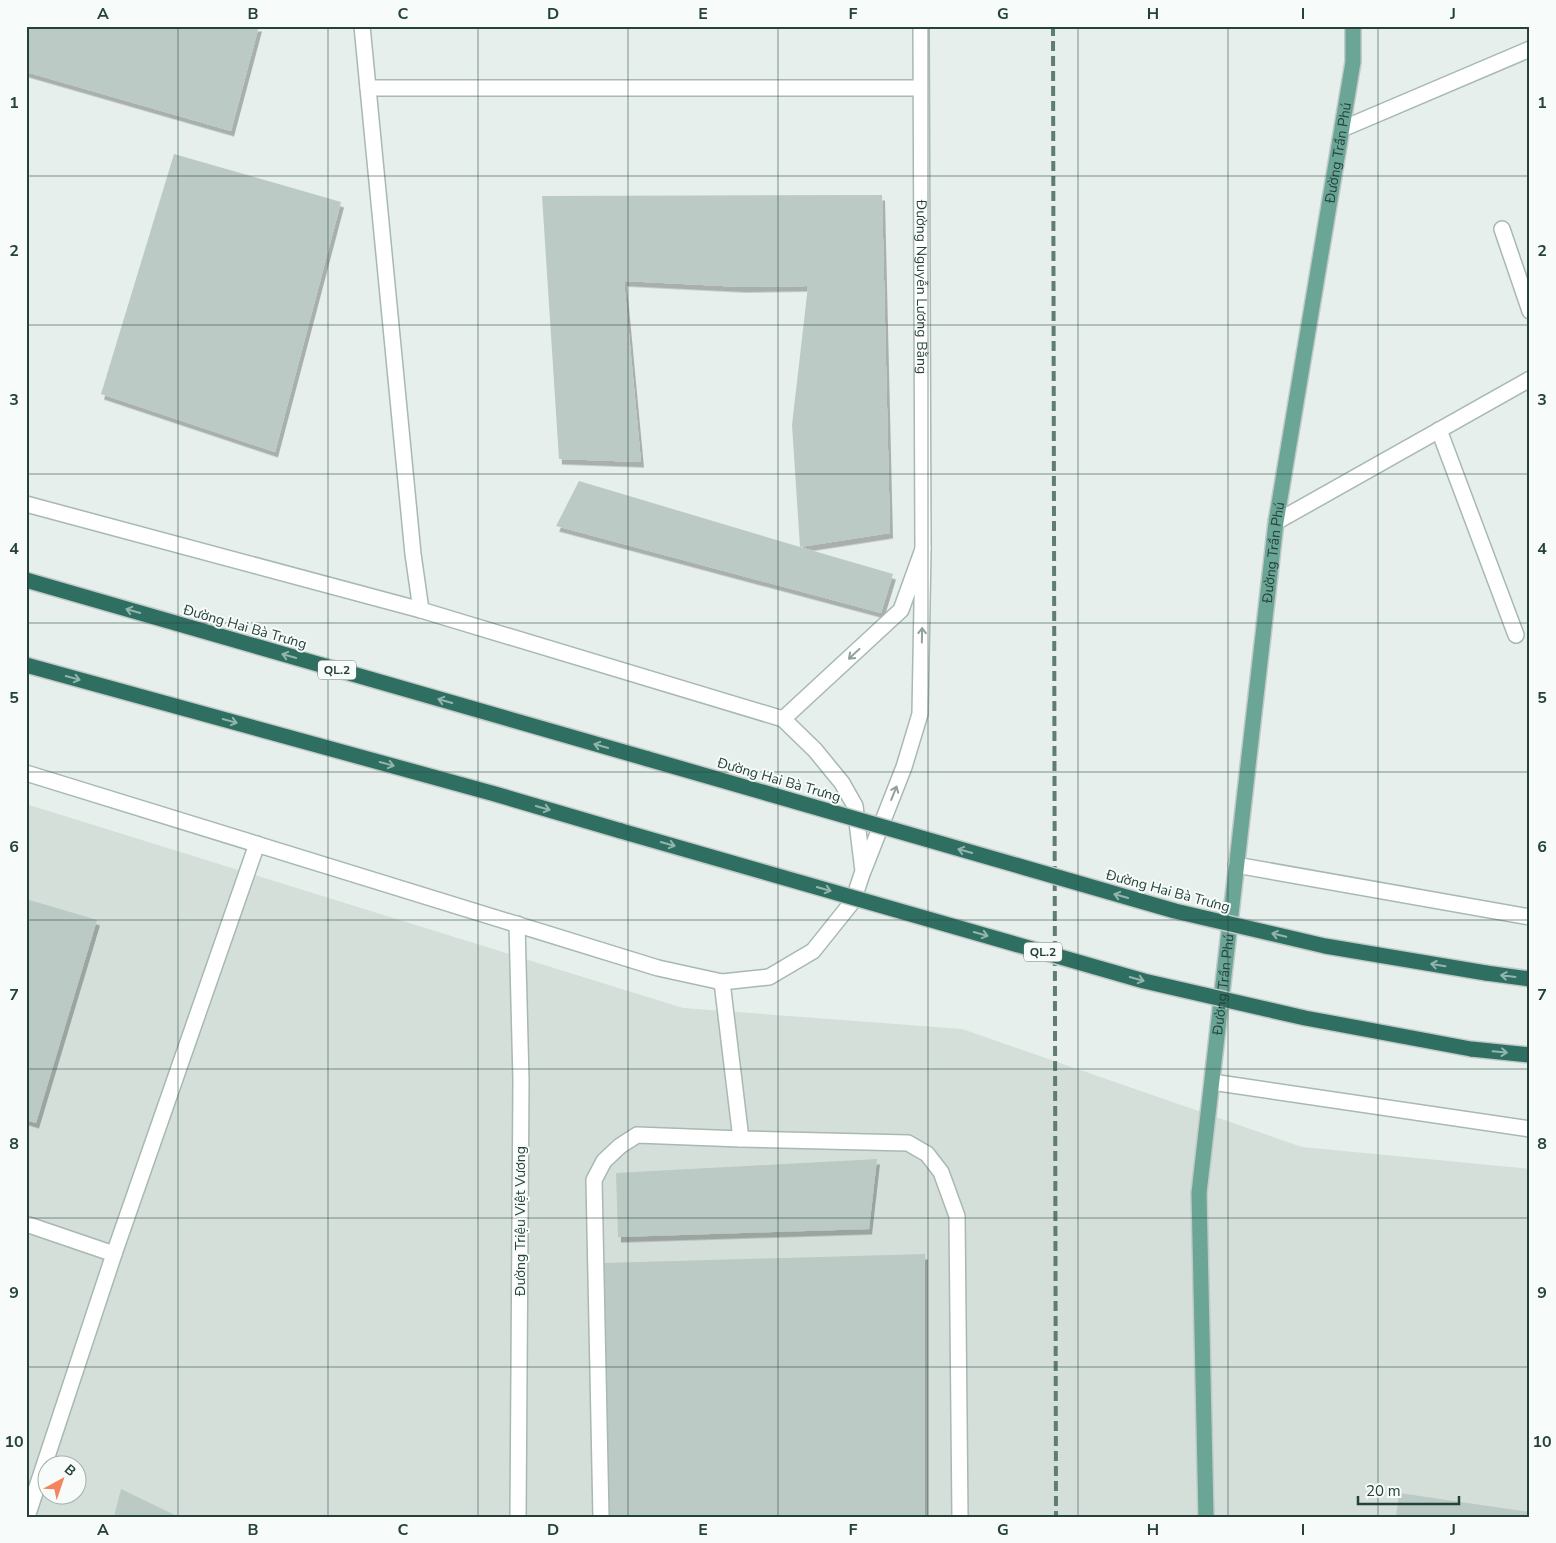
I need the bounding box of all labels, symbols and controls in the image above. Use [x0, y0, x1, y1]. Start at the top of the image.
text: A [97, 3, 109, 25]
text: B [247, 3, 259, 25]
text: C [398, 3, 409, 25]
text: D [547, 3, 559, 25]
text: E [698, 3, 708, 25]
text: F [849, 3, 858, 25]
text: G [997, 3, 1009, 25]
text: H [1147, 3, 1159, 25]
text: I [1301, 3, 1305, 25]
text: J [1449, 3, 1456, 25]
text: 1 [9, 92, 19, 114]
text: 1 [1537, 92, 1547, 114]
street label: Đường Trần Phú [1320, 101, 1356, 205]
street label: Đường Nguyễn Lương Bằng [912, 199, 932, 374]
text: 2 [9, 240, 19, 262]
text: 2 [1537, 240, 1547, 262]
text: 3 [9, 389, 19, 411]
text: 3 [1537, 389, 1547, 411]
street label: Đường Trần Phú [1257, 500, 1289, 605]
text: 4 [9, 538, 19, 560]
text: 4 [1537, 538, 1547, 560]
street label: Đường Hai Bà Trưng [180, 600, 309, 654]
one-way arrow [125, 606, 141, 616]
one-way arrow [917, 627, 927, 643]
one-way arrow [848, 648, 861, 659]
one-way arrow [282, 651, 298, 660]
road number: QL.2 [318, 660, 356, 680]
one-way arrow [65, 673, 81, 683]
text: 5 [9, 687, 19, 709]
text: 5 [1537, 687, 1547, 709]
one-way arrow [438, 696, 454, 705]
one-way arrow [222, 716, 238, 726]
one-way arrow [594, 740, 610, 750]
street label: Đường Hai Bà Trưng [714, 753, 843, 807]
one-way arrow [378, 759, 394, 769]
one-way arrow [890, 786, 899, 801]
one-way arrow [535, 803, 551, 813]
text: 6 [9, 836, 19, 858]
text: 6 [1537, 836, 1547, 858]
one-way arrow [660, 840, 676, 849]
one-way arrow [957, 845, 973, 855]
street label: Đường Hai Bà Trưng [1103, 865, 1232, 917]
one-way arrow [816, 885, 832, 894]
one-way arrow [1114, 890, 1130, 900]
one-way arrow [972, 929, 988, 939]
one-way arrow [1271, 930, 1287, 939]
street label: Đường Trần Phú [1208, 933, 1238, 1037]
road number: QL.2 [1024, 942, 1062, 962]
one-way arrow [1431, 960, 1447, 970]
one-way arrow [1500, 971, 1516, 981]
one-way arrow [1128, 974, 1144, 984]
text: 7 [9, 984, 19, 1006]
text: 7 [1537, 984, 1547, 1006]
one-way arrow [1492, 1047, 1508, 1057]
text: 8 [9, 1133, 19, 1155]
text: 8 [1537, 1133, 1547, 1155]
street label: Đường Triệu Việt Vương [511, 1146, 530, 1297]
text: 9 [9, 1282, 19, 1304]
text: 9 [1537, 1282, 1547, 1304]
text: 10 [4, 1431, 24, 1453]
text: 10 [1532, 1431, 1552, 1453]
north arrow [38, 1456, 88, 1506]
text: B [60, 1460, 80, 1481]
scale bar [1358, 1473, 1460, 1505]
text: 20 m [1366, 1481, 1401, 1501]
text: A [97, 1519, 109, 1541]
text: B [247, 1519, 259, 1541]
text: C [398, 1519, 409, 1541]
text: D [547, 1519, 559, 1541]
text: E [698, 1519, 708, 1541]
text: F [849, 1519, 858, 1541]
text: G [997, 1519, 1009, 1541]
text: H [1147, 1519, 1159, 1541]
text: I [1301, 1519, 1305, 1541]
text: J [1449, 1519, 1456, 1541]

